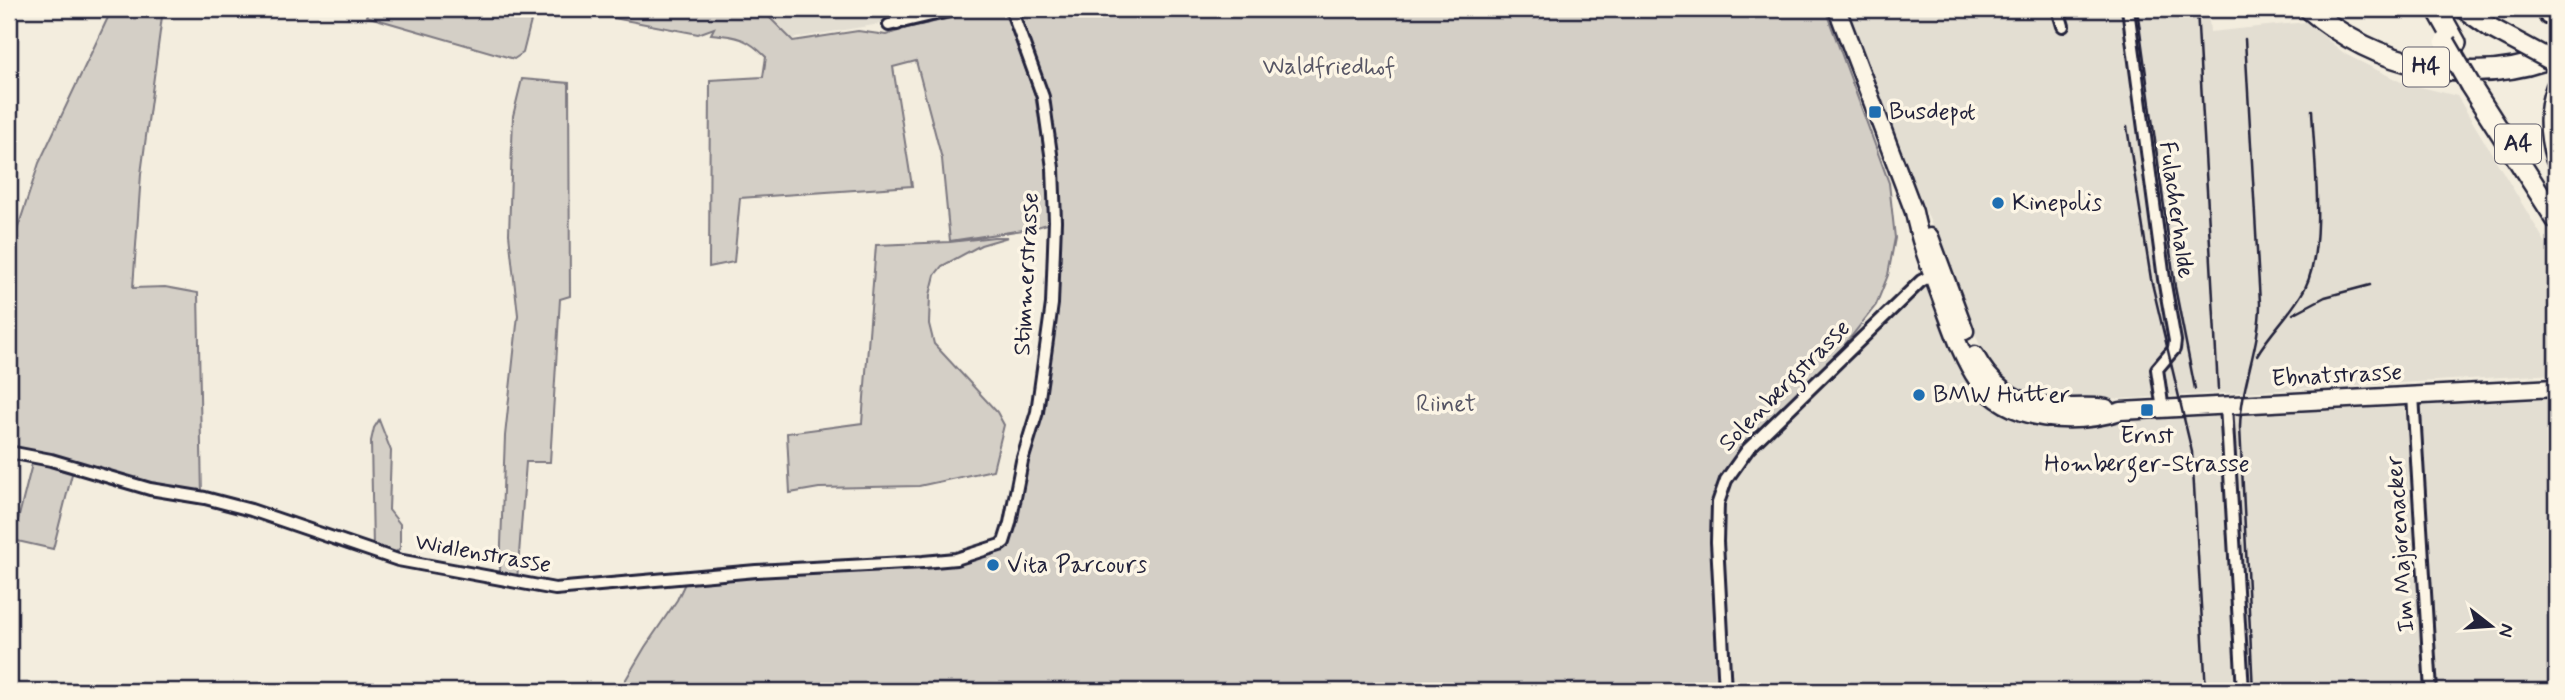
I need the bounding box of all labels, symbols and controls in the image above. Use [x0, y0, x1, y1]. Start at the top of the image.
road number: H4 [2403, 48, 2449, 86]
park label: Waldfriedhof [1263, 52, 1395, 83]
place label: Busdepot [1889, 97, 1976, 128]
marker: Busdepot [1867, 104, 1883, 120]
road number: A4 [2495, 125, 2541, 164]
street label: Fulacherhalde [2151, 140, 2201, 280]
place label: Kinepolis [2012, 188, 2102, 219]
street label: Stimmerstrasse [1007, 192, 1047, 356]
marker: Kinepolis [1990, 195, 2006, 211]
street label: Solenbergstrasse [1712, 313, 1860, 461]
street label: Ebnatstrasse [2271, 357, 2403, 395]
place label: BMW Hutter [1933, 380, 2070, 411]
marker: BMW Hutter [1911, 387, 1927, 403]
park label: Riinet [1416, 389, 1476, 420]
marker: Ernst Homberger-Strasse [2139, 402, 2155, 418]
place label: Ernst Homberger-Strasse [2044, 421, 2250, 483]
street label: Im Majorenacker [2379, 455, 2423, 633]
street label: Widlenstrasse [412, 527, 554, 581]
place label: Vita Parcours [1007, 550, 1147, 581]
marker: Vita Parcours [985, 557, 1001, 573]
north arrow [2456, 592, 2526, 662]
text: N [2492, 621, 2520, 640]

